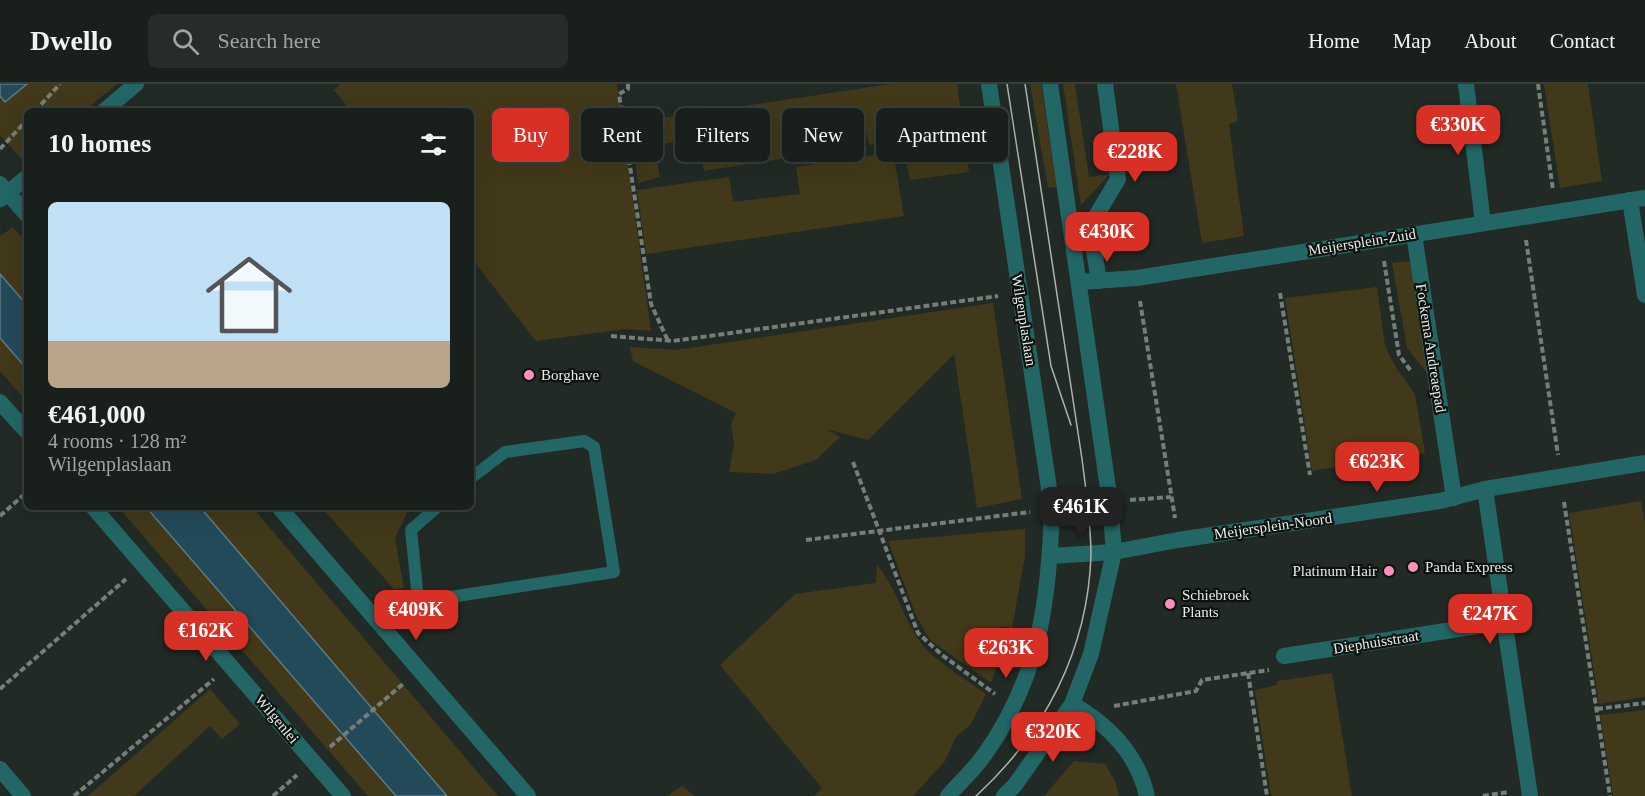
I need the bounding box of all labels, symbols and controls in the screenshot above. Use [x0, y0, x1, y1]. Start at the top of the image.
search box [148, 14, 568, 68]
text: Dwello [30, 25, 112, 56]
icon: search [169, 25, 202, 58]
text: Search here [217, 28, 321, 53]
text: Home [1308, 29, 1360, 53]
text: Map [1393, 29, 1431, 53]
text: About [1464, 29, 1517, 53]
text: Contact [1550, 29, 1615, 53]
pin: €330K [1416, 105, 1500, 156]
chip: Buy [492, 108, 569, 162]
chip: Rent [581, 108, 663, 162]
chip: Filters [675, 108, 770, 162]
chip: New [782, 108, 864, 162]
chip: Apartment [876, 108, 1008, 162]
text: €330K [1430, 113, 1486, 135]
icon: filters [417, 128, 450, 161]
text: 10 homes [48, 129, 151, 158]
pin: €228K [1093, 132, 1177, 183]
text: €228K [1107, 140, 1163, 162]
pin: €430K [1065, 212, 1149, 263]
text: €430K [1079, 220, 1135, 242]
street label: Meijersplein-Zuid [1307, 225, 1418, 258]
icon: home [195, 241, 303, 349]
street label: Wilgenplaslaan [1009, 273, 1039, 368]
street label: Fockema Andreaepad [1413, 282, 1449, 414]
place label: Borghave [541, 367, 599, 383]
marker: Borghave [522, 368, 536, 382]
text: €461,000 [48, 400, 146, 429]
text: 4 rooms · 128 m² [48, 430, 186, 452]
pin: €623K [1335, 442, 1419, 493]
text: €623K [1349, 450, 1405, 472]
text: Wilgenplaslaan [48, 453, 172, 475]
pin: €461K [1039, 487, 1123, 538]
text: €461K [1053, 495, 1109, 517]
street label: Meijersplein-Noord [1213, 510, 1334, 542]
place label: Panda Express [1425, 559, 1513, 575]
marker: Panda Express [1406, 560, 1420, 574]
place label: Platinum Hair [1292, 563, 1377, 579]
marker: Platinum Hair [1382, 564, 1396, 578]
place label: Schiebroek Plants [1182, 587, 1250, 620]
pin: €409K [374, 590, 458, 641]
pin: €247K [1448, 594, 1532, 645]
marker: Schiebroek Plants [1163, 597, 1177, 611]
text: €409K [388, 598, 444, 620]
text: €247K [1462, 602, 1518, 624]
pin: €162K [164, 611, 248, 662]
text: €162K [178, 619, 234, 641]
street label: Diephuisstraat [1332, 627, 1421, 657]
pin: €263K [964, 628, 1048, 679]
text: €263K [978, 636, 1034, 658]
street label: Wilgenlei [252, 691, 302, 747]
pin: €320K [1011, 712, 1095, 763]
text: €320K [1025, 720, 1081, 742]

